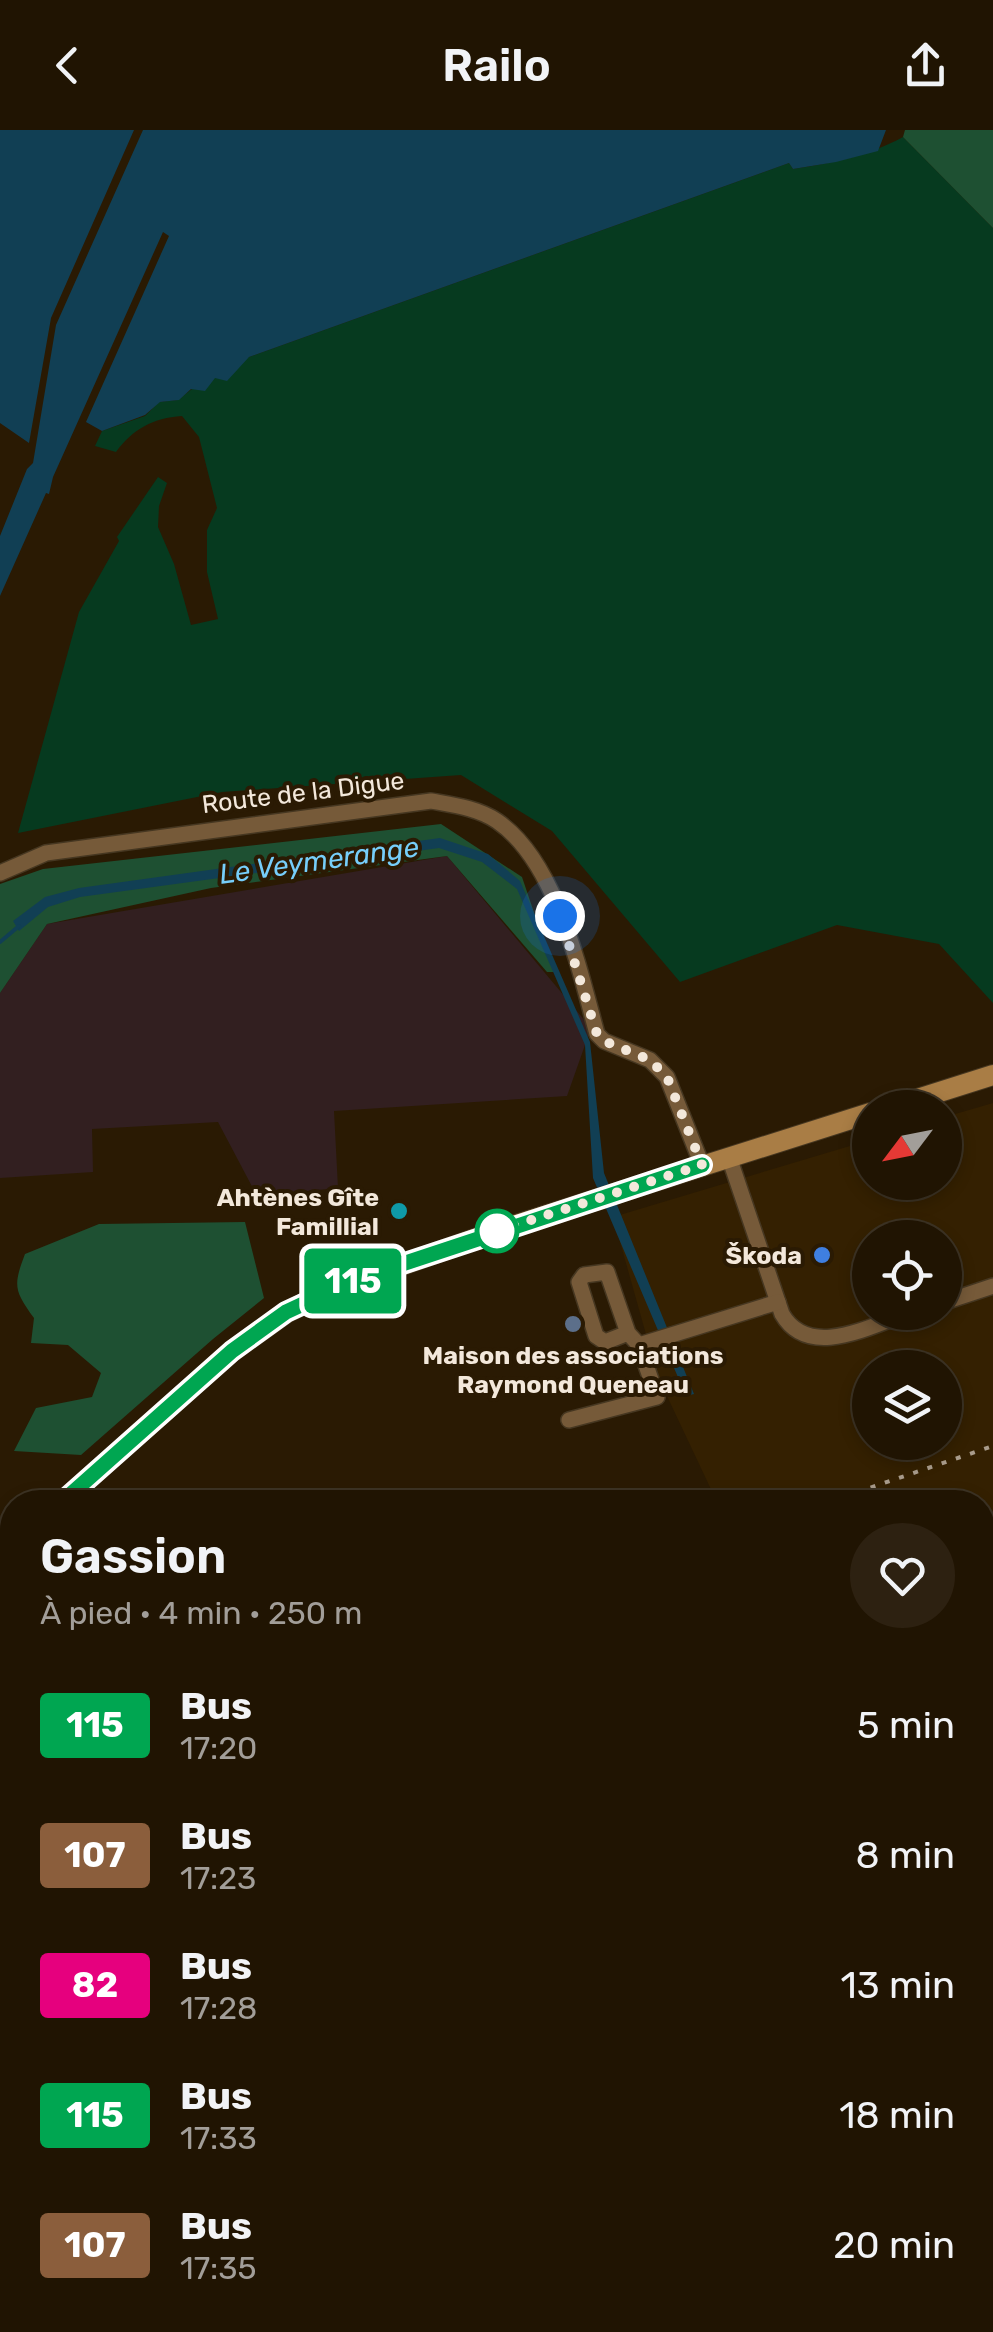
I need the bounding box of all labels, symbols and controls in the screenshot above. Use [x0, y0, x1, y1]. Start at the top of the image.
icon: back [40, 38, 95, 93]
icon: share [898, 38, 953, 93]
text: Railo [442, 39, 551, 92]
street label: Route de la Digue [200, 766, 406, 819]
water label: Le Veymerange [217, 830, 421, 891]
your location [535, 891, 585, 941]
north arrow [852, 1090, 962, 1200]
map controls [852, 1090, 962, 1460]
place label: Ahtènes Gîte Famillial [217, 1183, 379, 1241]
marker: Ahtènes Gîte Famillial [388, 1200, 410, 1222]
unlabelled marker [476, 1210, 518, 1252]
button: locate [852, 1220, 962, 1330]
place label: Škoda [726, 1241, 802, 1270]
marker: Škoda [811, 1244, 833, 1266]
line badge: 115 [296, 1248, 410, 1314]
text: 115 [324, 1260, 382, 1302]
marker: Maison des associations Raymond Queneau [562, 1313, 584, 1335]
place label: Maison des associations Raymond Queneau [422, 1341, 724, 1399]
button: layers [852, 1350, 962, 1460]
button: heart [850, 1523, 955, 1628]
text: Gassion [40, 1528, 226, 1585]
text: À pied · 4 min · 250 m [40, 1594, 362, 1632]
text: Bus [180, 1683, 252, 1729]
text: 5 min [857, 1702, 955, 1748]
text: 115 [66, 1704, 124, 1746]
text: 17:20 [180, 1729, 257, 1767]
text: Bus [180, 1813, 252, 1859]
text: 8 min [856, 1832, 955, 1878]
text: 107 [64, 1834, 126, 1876]
text: 17:23 [180, 1859, 256, 1897]
text: Bus [180, 1943, 252, 1989]
text: 13 min [841, 1962, 955, 2008]
text: 82 [72, 1964, 118, 2006]
text: 17:28 [180, 1989, 257, 2027]
text: Bus [180, 2073, 252, 2119]
text: 18 min [839, 2092, 955, 2138]
text: 115 [66, 2094, 124, 2136]
text: 17:33 [180, 2119, 257, 2157]
text: Bus [180, 2203, 252, 2249]
text: 20 min [833, 2222, 955, 2268]
text: 107 [64, 2224, 126, 2266]
text: 17:35 [180, 2249, 257, 2287]

